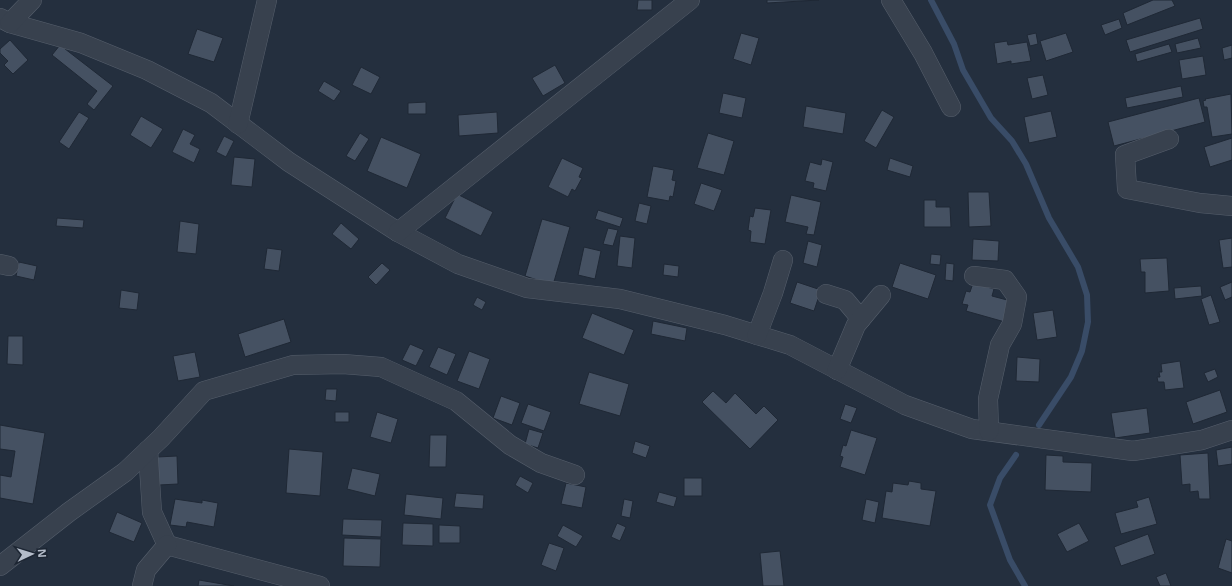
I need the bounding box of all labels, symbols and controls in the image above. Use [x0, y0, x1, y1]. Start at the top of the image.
north arrow [12, 534, 52, 574]
text: N [35, 548, 50, 558]

